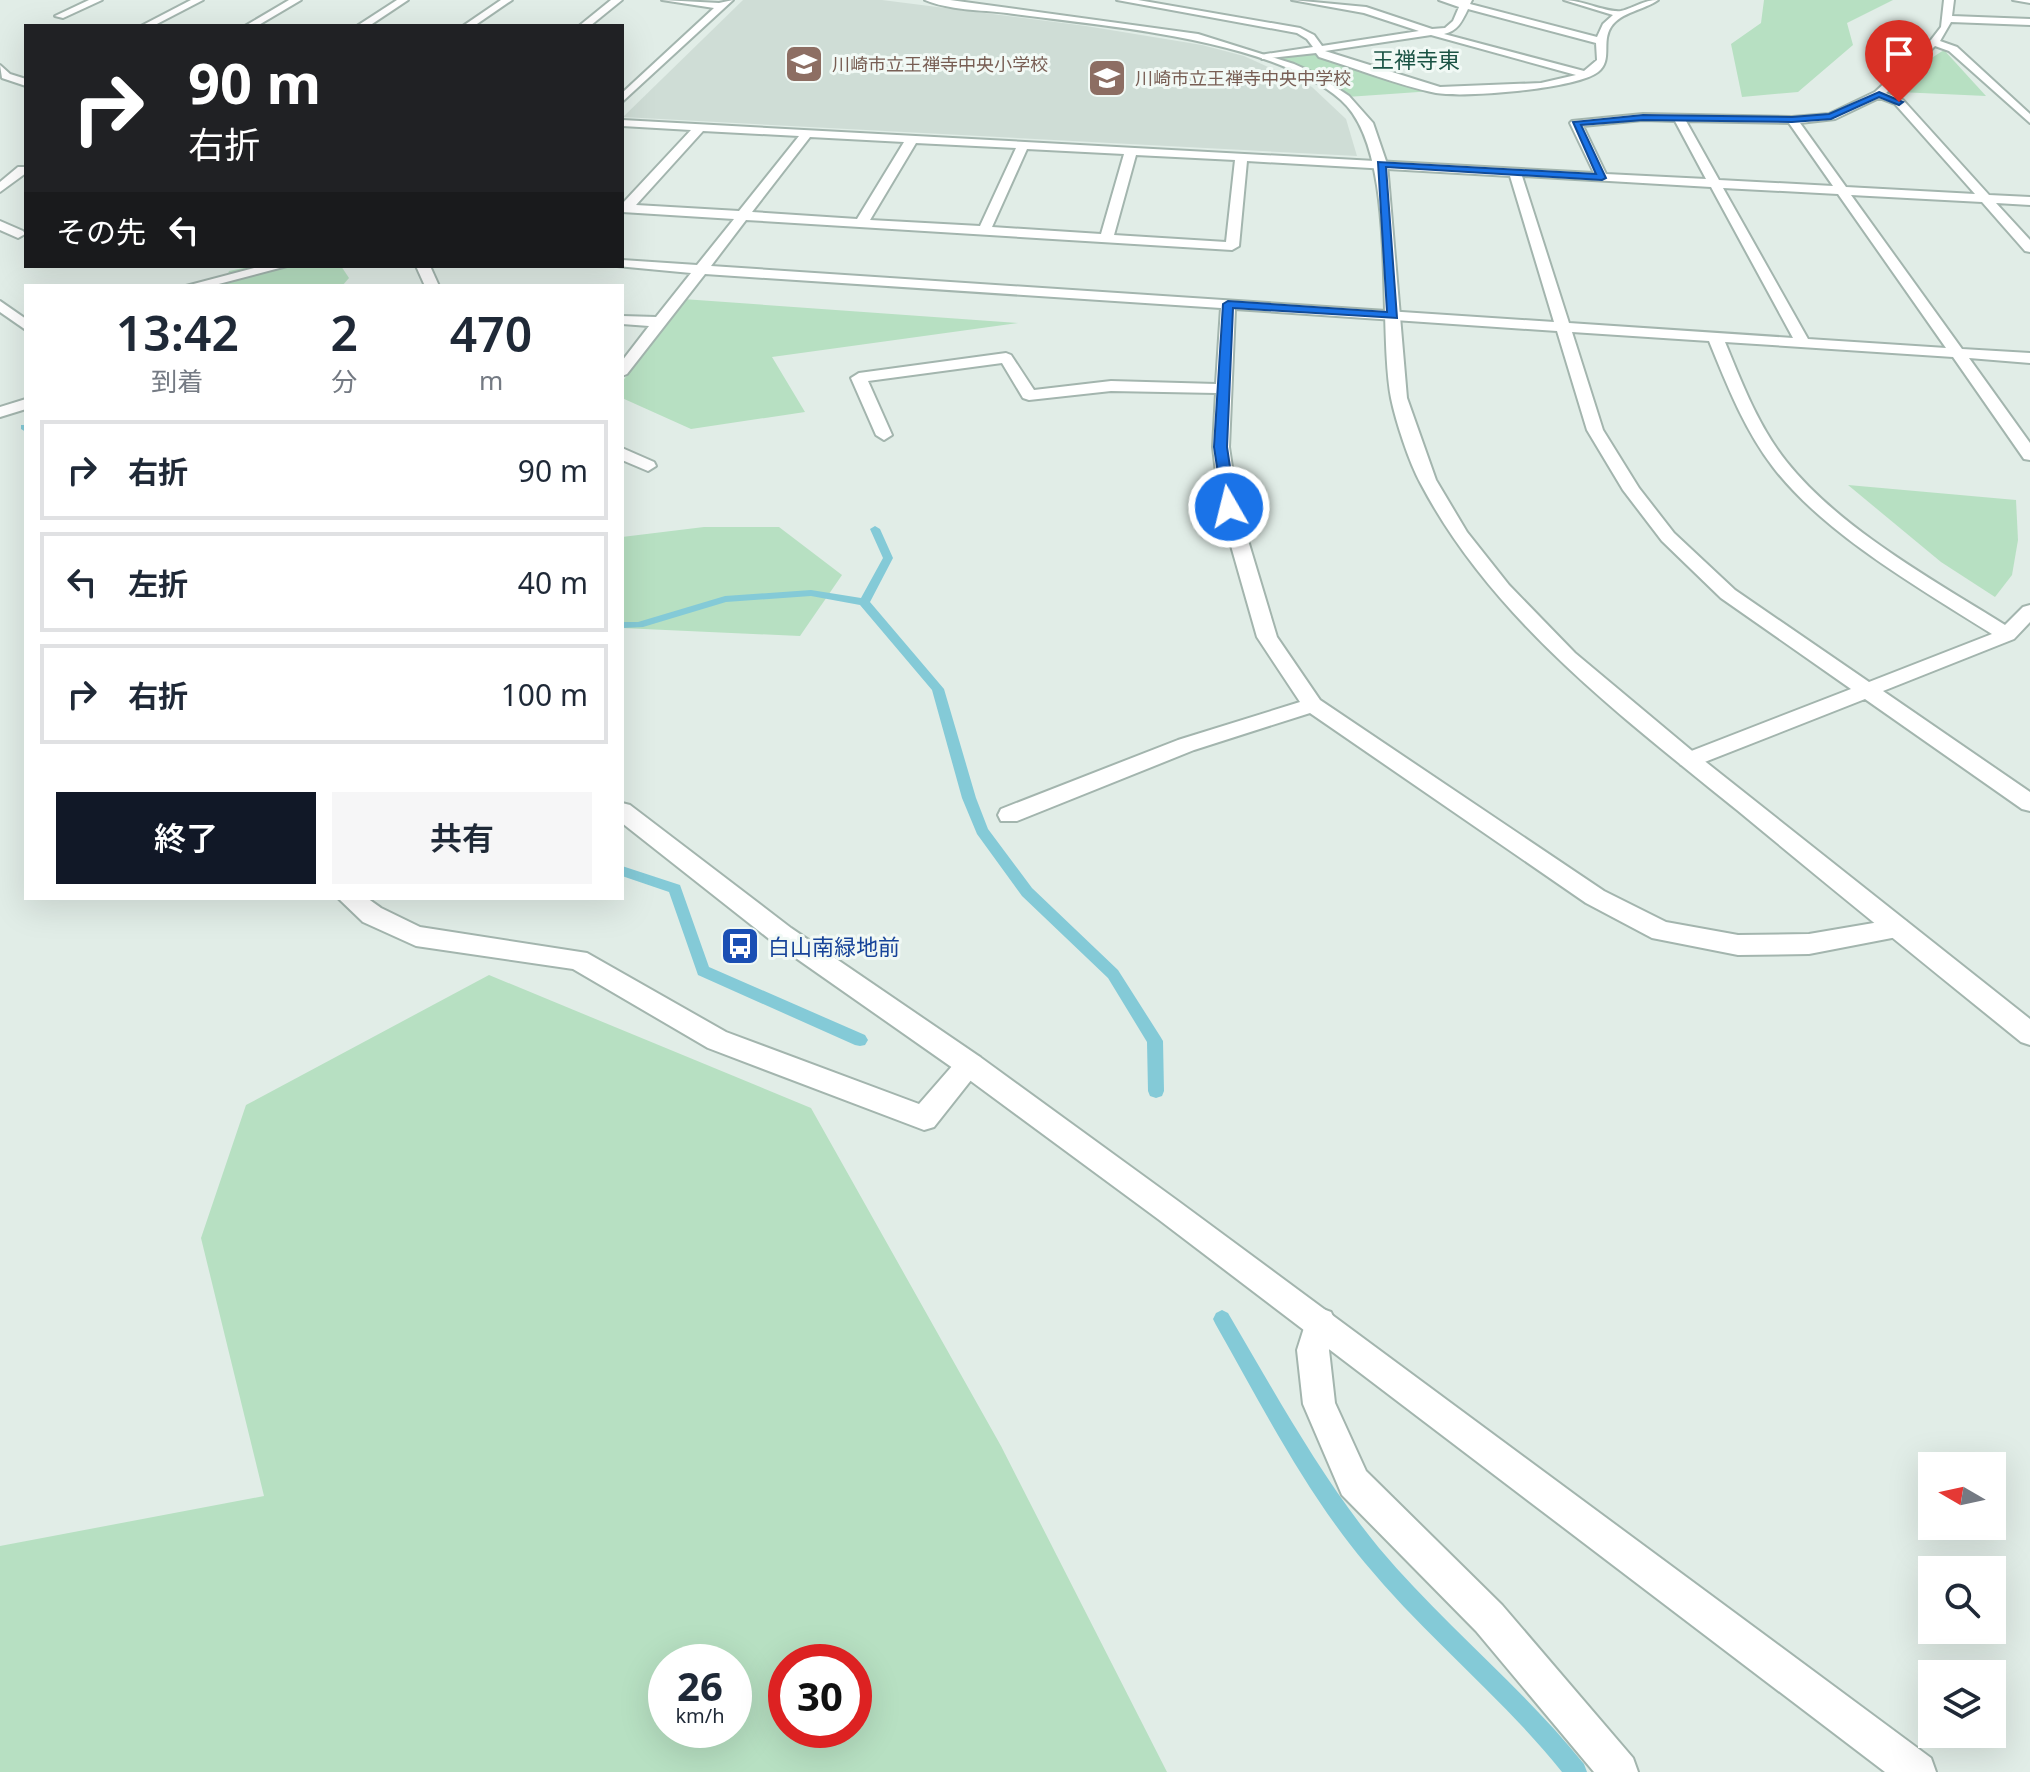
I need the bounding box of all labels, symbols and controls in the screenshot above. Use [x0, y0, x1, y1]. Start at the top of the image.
pin [1865, 20, 1933, 102]
icon: arrive [1877, 32, 1921, 76]
school or university icon: 川崎市立王禅寺中央小学校 [783, 43, 825, 85]
text: 90 m [188, 44, 321, 120]
district label: 王禅寺東 [1372, 44, 1460, 74]
place label: 川崎市立王禅寺中央小学校 [832, 52, 1048, 76]
icon: right [56, 56, 160, 160]
school or university icon: 川崎市立王禅寺中央中学校 [1086, 57, 1128, 99]
place label: 川崎市立王禅寺中央中学校 [1135, 66, 1351, 90]
text: 右折 [188, 120, 260, 169]
icon: left [162, 208, 206, 252]
text: その先 [56, 211, 146, 252]
text: 13:42 [116, 300, 239, 365]
text: 2 [331, 300, 358, 365]
text: 470 [450, 301, 532, 366]
text: m [479, 362, 503, 398]
text: 到着 [151, 363, 203, 399]
text: 分 [331, 363, 357, 399]
icon: right [60, 448, 104, 492]
text: 90 m [518, 450, 588, 491]
text: 右折 [128, 451, 188, 492]
position arrow [1187, 465, 1271, 549]
icon: left [60, 560, 104, 604]
text: 40 m [518, 562, 588, 603]
text: 左折 [128, 563, 188, 604]
icon: right [60, 672, 104, 716]
text: 100 m [501, 674, 588, 715]
text: 右折 [128, 675, 188, 716]
button: 終了 [56, 792, 316, 884]
button: 共有 [332, 792, 592, 884]
bus stop icon: 白山南緑地前 [719, 925, 761, 967]
place label: 白山南緑地前 [768, 931, 900, 961]
north arrow [1918, 1452, 2006, 1540]
map controls [1918, 1452, 2006, 1748]
button: search [1918, 1556, 2006, 1644]
speed limit sign: 30 [768, 1644, 872, 1748]
text: 26 [677, 1658, 723, 1713]
button: layers [1918, 1660, 2006, 1748]
text: km/h [675, 1702, 725, 1729]

